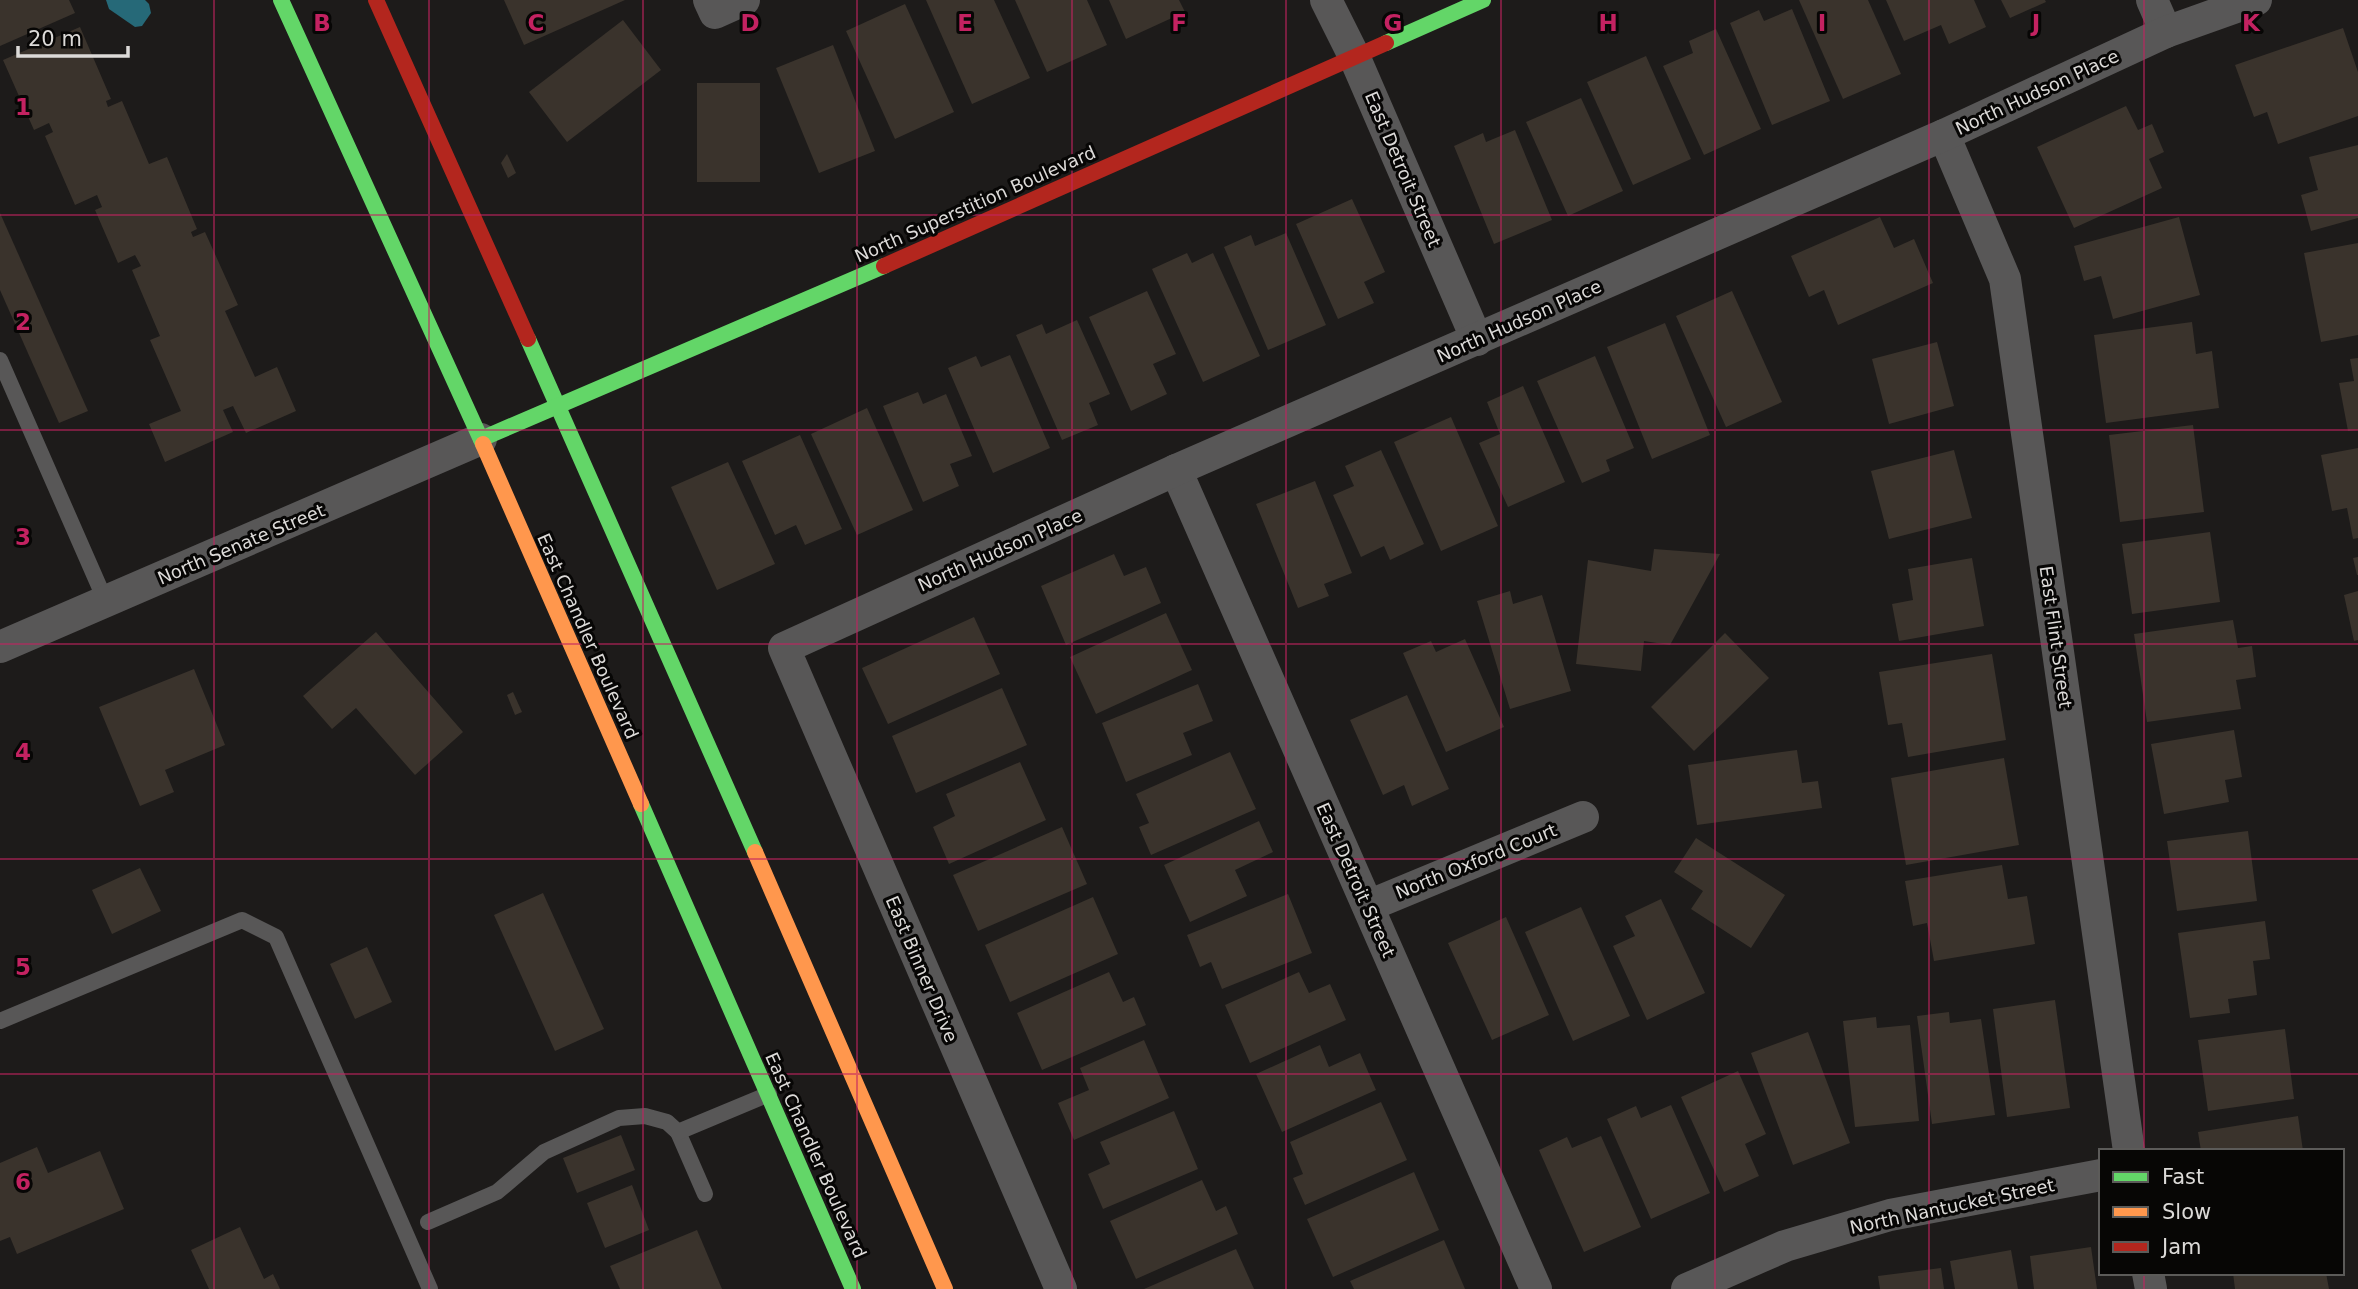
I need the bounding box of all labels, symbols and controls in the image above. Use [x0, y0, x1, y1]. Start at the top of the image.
text: B [313, 10, 331, 36]
text: C [528, 10, 544, 36]
text: D [740, 10, 760, 36]
text: E [957, 10, 973, 36]
text: F [1171, 10, 1187, 36]
text: G [1384, 10, 1402, 36]
text: H [1598, 10, 1618, 36]
text: I [1818, 10, 1826, 36]
text: J [2030, 10, 2040, 36]
text: K [2242, 10, 2261, 36]
scale bar [18, 14, 128, 58]
text: 20 m [28, 27, 82, 51]
street label: North Hudson Place [1952, 45, 2122, 139]
street label: East Detroit Street [1361, 88, 1445, 250]
text: 1 [15, 94, 31, 120]
street label: North Superstition Boulevard [851, 141, 1099, 267]
street label: North Hudson Place [1434, 275, 1604, 367]
text: 2 [15, 309, 31, 335]
street label: North Senate Street [154, 499, 328, 589]
street label: North Hudson Place [915, 504, 1085, 596]
text: 3 [15, 524, 31, 550]
street label: East Chandler Boulevard [533, 530, 643, 742]
street label: East Flint Street [2036, 564, 2076, 710]
text: 4 [15, 739, 31, 765]
street label: East Detroit Street [1312, 799, 1400, 961]
street label: North Oxford Court [1392, 819, 1560, 903]
street label: East Binner Drive [882, 893, 962, 1045]
text: 5 [15, 954, 31, 980]
street label: East Chandler Boulevard [761, 1049, 871, 1261]
legend [2099, 1149, 2344, 1275]
text: Fast [2162, 1165, 2204, 1189]
text: 6 [15, 1169, 31, 1195]
street label: North Nantucket Street [1848, 1174, 2056, 1238]
text: Slow [2162, 1200, 2211, 1224]
text: Jam [2160, 1235, 2202, 1259]

